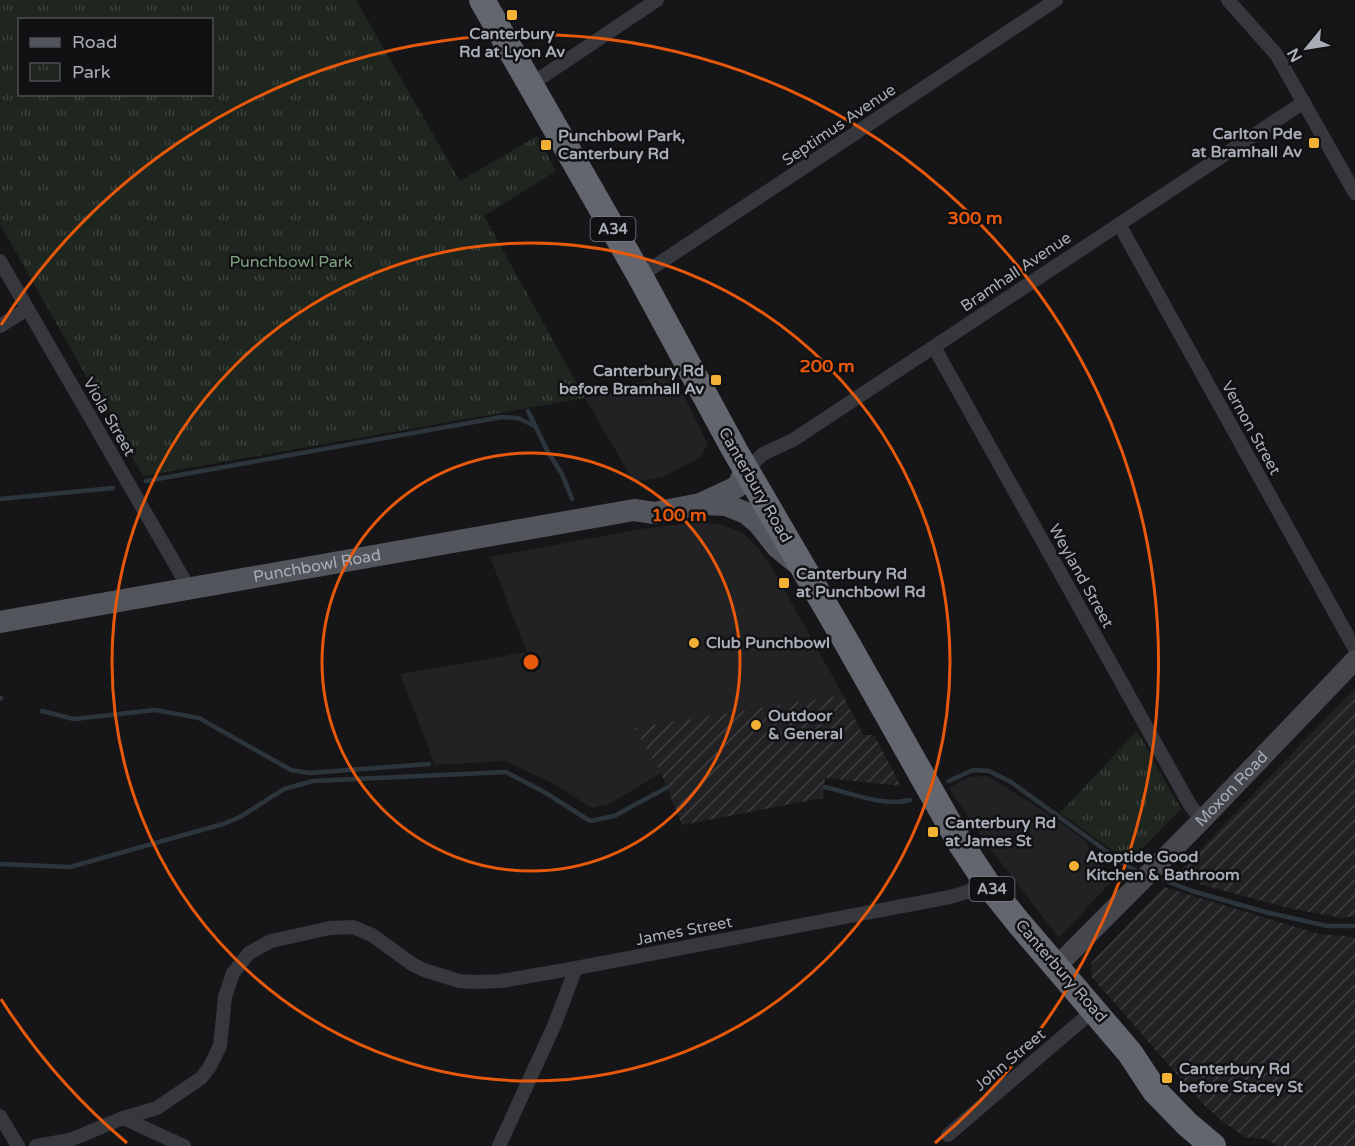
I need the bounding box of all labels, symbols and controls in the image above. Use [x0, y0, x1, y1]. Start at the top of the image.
marker: Canterbury Rd at Lyon Av [505, 8, 519, 22]
legend [18, 18, 213, 96]
north arrow [1277, 18, 1337, 78]
place label: Canterbury Rd at Lyon Av [459, 24, 565, 62]
text: Road [72, 31, 117, 53]
text: N [1283, 44, 1307, 66]
text: Park [72, 61, 111, 83]
street label: Septimus Avenue [778, 80, 900, 170]
place label: Carlton Pde at Bramhall Av [1191, 124, 1303, 162]
place label: Punchbowl Park, Canterbury Rd [558, 126, 685, 164]
marker: Carlton Pde at Bramhall Av [1307, 136, 1321, 150]
marker: Punchbowl Park, Canterbury Rd [539, 138, 553, 152]
text: 300 m [947, 207, 1003, 229]
road number: A34 [590, 217, 636, 241]
street label: Bramhall Avenue [957, 228, 1075, 316]
park label: Punchbowl Park [229, 252, 353, 272]
text: 200 m [799, 355, 855, 377]
place label: Canterbury Rd before Bramhall Av [559, 361, 705, 399]
marker: Canterbury Rd before Bramhall Av [709, 373, 723, 387]
street label: Viola Street [78, 374, 140, 460]
street label: Vernon Street [1217, 377, 1285, 479]
street label: Canterbury Road [714, 424, 796, 546]
text: 100 m [651, 504, 707, 526]
street label: Weyland Street [1044, 521, 1118, 631]
street label: Punchbowl Road [252, 545, 382, 587]
place label: Canterbury Rd at Punchbowl Rd [796, 564, 926, 602]
marker: Canterbury Rd at Punchbowl Rd [777, 576, 791, 590]
place label: Club Punchbowl [706, 633, 830, 653]
marker: Club Punchbowl [687, 636, 701, 650]
centre of rings [521, 652, 541, 672]
place label: Outdoor & General [768, 706, 843, 744]
marker: Outdoor & General [749, 718, 763, 732]
street label: Moxon Road [1191, 747, 1272, 831]
place label: Canterbury Rd at James St [945, 813, 1056, 851]
marker: Canterbury Rd at James St [926, 825, 940, 839]
place label: Atoptide Good Kitchen & Bathroom [1086, 847, 1240, 885]
marker: Atoptide Good Kitchen & Bathroom [1067, 859, 1081, 873]
road number: A34 [970, 877, 1014, 901]
street label: James Street [634, 912, 734, 950]
street label: Canterbury Road [1011, 915, 1111, 1027]
street label: John Street [970, 1025, 1050, 1095]
place label: Canterbury Rd before Stacey St [1179, 1059, 1304, 1097]
marker: Canterbury Rd before Stacey St [1160, 1071, 1174, 1085]

